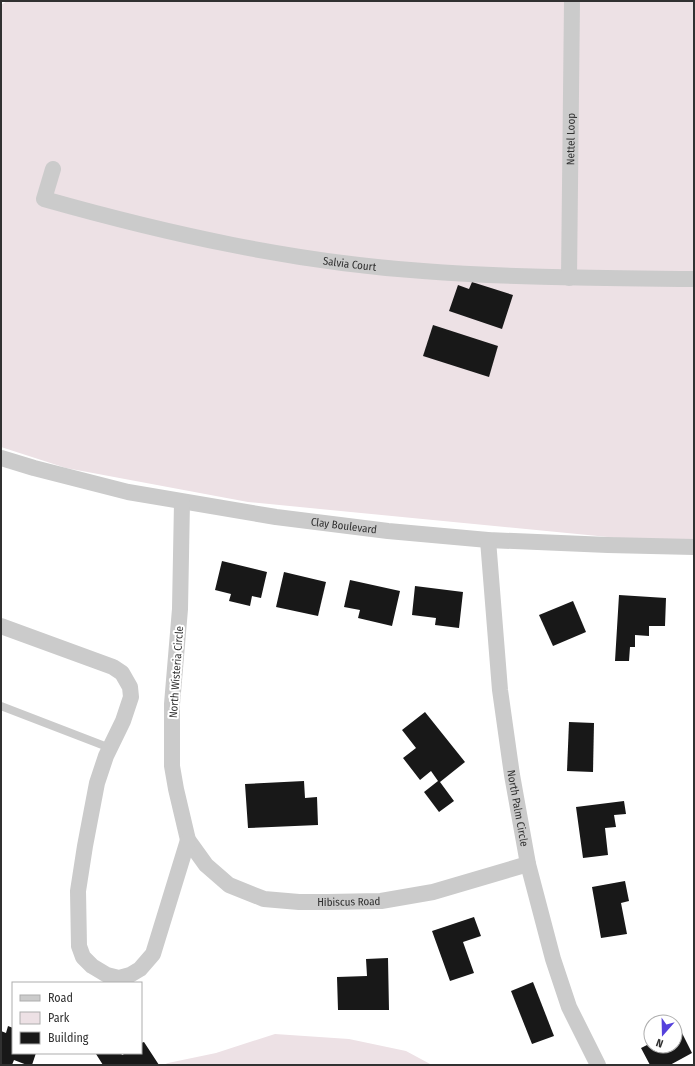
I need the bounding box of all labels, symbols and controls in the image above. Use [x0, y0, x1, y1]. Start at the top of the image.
street label: Nettel Loop [564, 113, 578, 165]
street label: Salvia Court [322, 254, 377, 274]
street label: Clay Boulevard [310, 515, 378, 537]
street label: North Wisteria Circle [167, 626, 186, 719]
street label: North Palm Circle [504, 769, 531, 848]
street label: Hibiscus Road [317, 895, 381, 909]
legend [12, 982, 142, 1054]
text: Road [48, 991, 73, 1005]
text: Park [48, 1011, 70, 1025]
north arrow [643, 1014, 683, 1054]
text: Building [48, 1031, 89, 1045]
text: N [654, 1036, 665, 1050]

